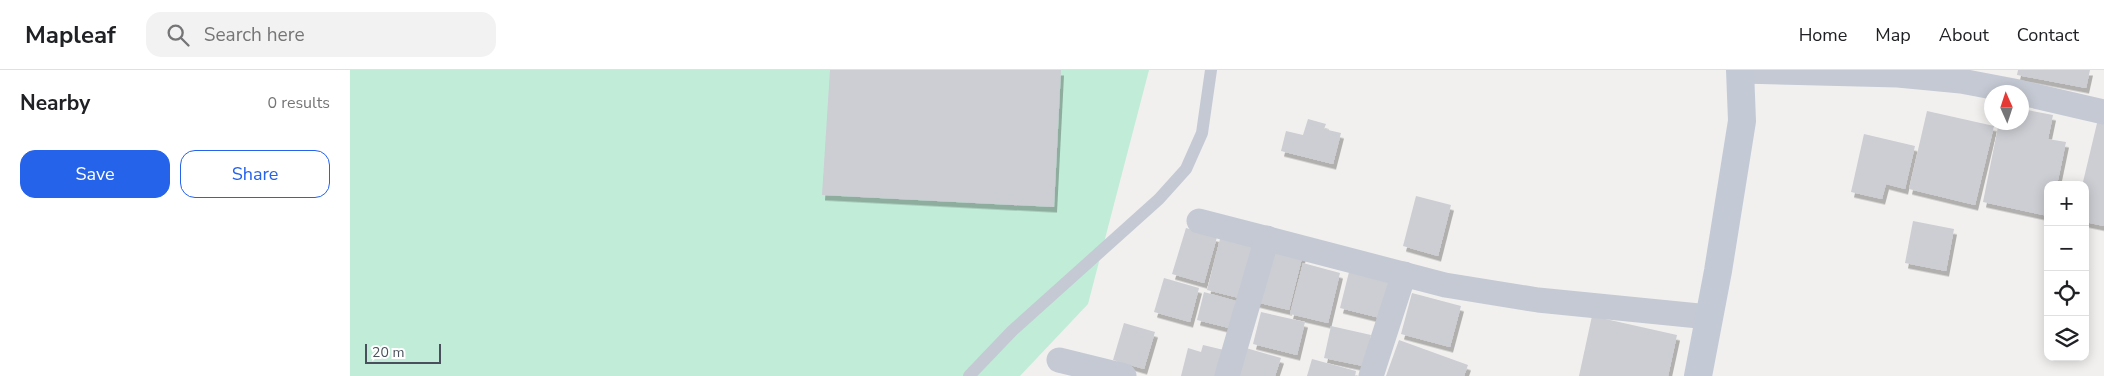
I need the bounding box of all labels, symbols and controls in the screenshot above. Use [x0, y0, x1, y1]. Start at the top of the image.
search box [146, 12, 496, 57]
text: Mapleaf [25, 19, 116, 51]
icon: search [164, 21, 192, 49]
text: Search here [204, 22, 305, 48]
text: Home [1799, 23, 1847, 47]
text: Map [1875, 23, 1911, 47]
text: About [1939, 23, 1989, 47]
text: Contact [2017, 23, 2079, 47]
north arrow [1984, 85, 2029, 130]
text: Nearby [20, 89, 90, 117]
text: 0 results [268, 92, 330, 114]
button: Save [20, 150, 170, 198]
button: Share [180, 150, 330, 198]
map controls [2044, 181, 2089, 361]
button: + [2044, 181, 2089, 226]
button: − [2044, 226, 2089, 271]
button: locate [2044, 271, 2089, 316]
button: layers [2044, 316, 2089, 361]
scale bar [365, 341, 441, 364]
text: 20 m [372, 343, 404, 362]

